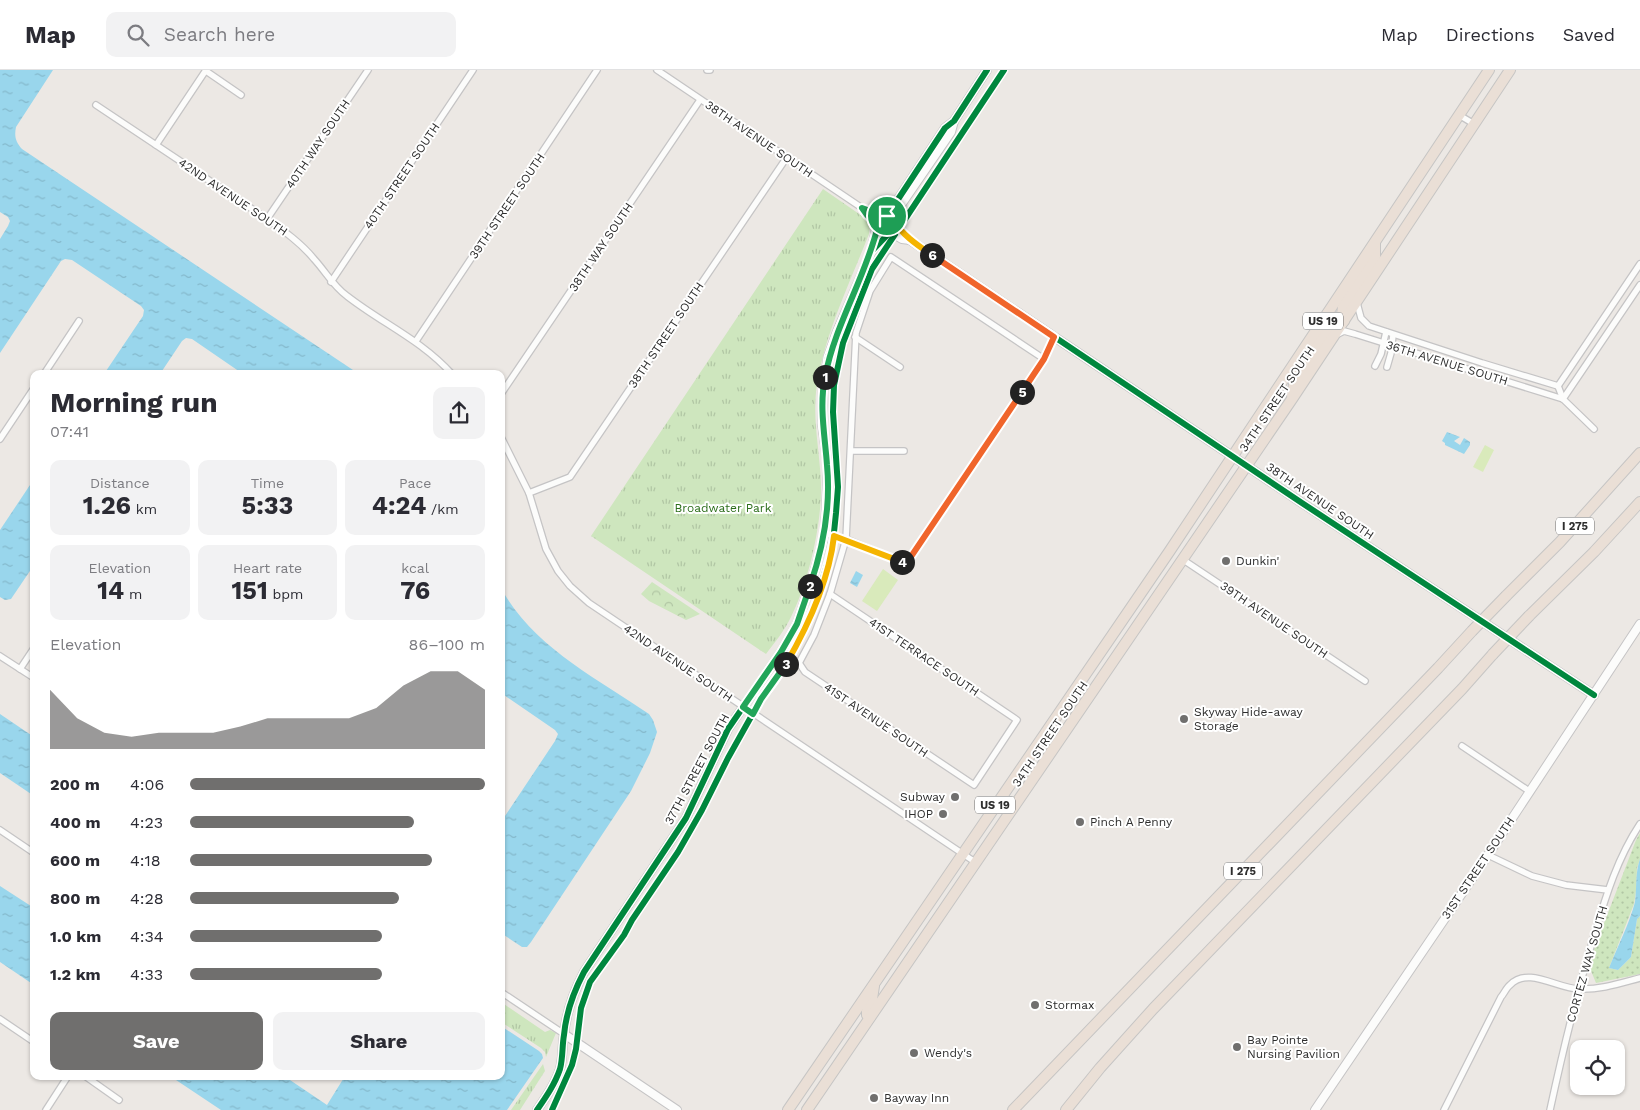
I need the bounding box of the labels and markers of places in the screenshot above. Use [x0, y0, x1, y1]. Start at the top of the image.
pin [866, 195, 908, 237]
pin: 6 [920, 242, 944, 268]
pin: 1 [812, 364, 838, 390]
pin: 5 [1010, 380, 1034, 404]
pin: 4 [890, 550, 914, 574]
place label: Dunkin' [1236, 554, 1280, 568]
marker: Dunkin' [1220, 555, 1232, 567]
pin: 2 [798, 574, 822, 598]
pin: 3 [774, 652, 798, 676]
place label: Skyway Hide-away Storage [1194, 705, 1303, 733]
marker: Skyway Hide-away Storage [1178, 713, 1190, 725]
place label: Subway [900, 790, 946, 804]
marker: Subway [949, 791, 961, 803]
place label: IHOP [904, 807, 933, 821]
marker: IHOP [937, 808, 949, 820]
place label: Pinch A Penny [1090, 815, 1173, 829]
marker: Pinch A Penny [1074, 816, 1086, 828]
place label: Stormax [1045, 998, 1094, 1012]
marker: Stormax [1029, 999, 1041, 1011]
place label: Bay Pointe Nursing Pavilion [1247, 1033, 1340, 1061]
marker: Bay Pointe Nursing Pavilion [1231, 1041, 1243, 1053]
place label: Wendy's [924, 1046, 972, 1060]
marker: Wendy's [908, 1047, 920, 1059]
place label: Bayway Inn [884, 1091, 949, 1105]
marker: Bayway Inn [868, 1092, 880, 1104]

